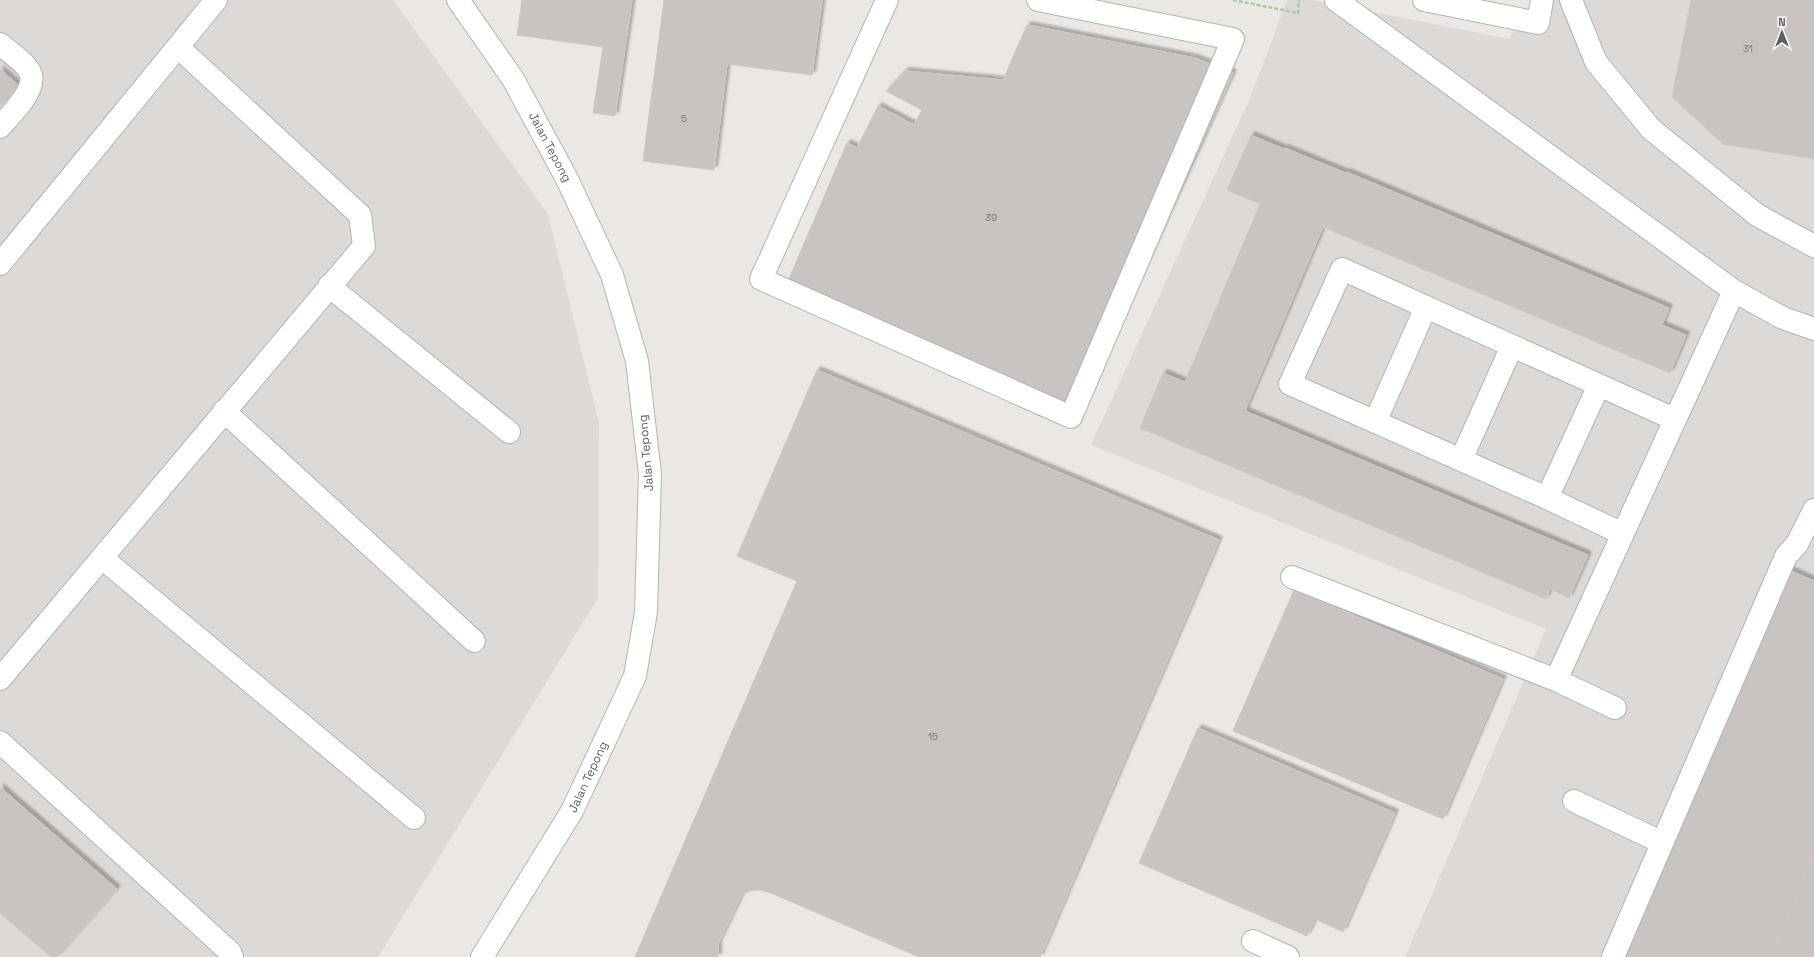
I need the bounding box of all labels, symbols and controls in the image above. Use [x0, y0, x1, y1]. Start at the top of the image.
north arrow [1762, 12, 1802, 52]
text: N [1778, 15, 1786, 29]
house number: 31 [1743, 42, 1753, 55]
street label: Jalan Tepong [525, 109, 575, 185]
house number: 5 [681, 112, 687, 125]
house number: 39 [985, 211, 997, 224]
street label: Jalan Tepong [635, 414, 657, 492]
house number: 15 [928, 730, 938, 743]
street label: Jalan Tepong [565, 739, 611, 815]

